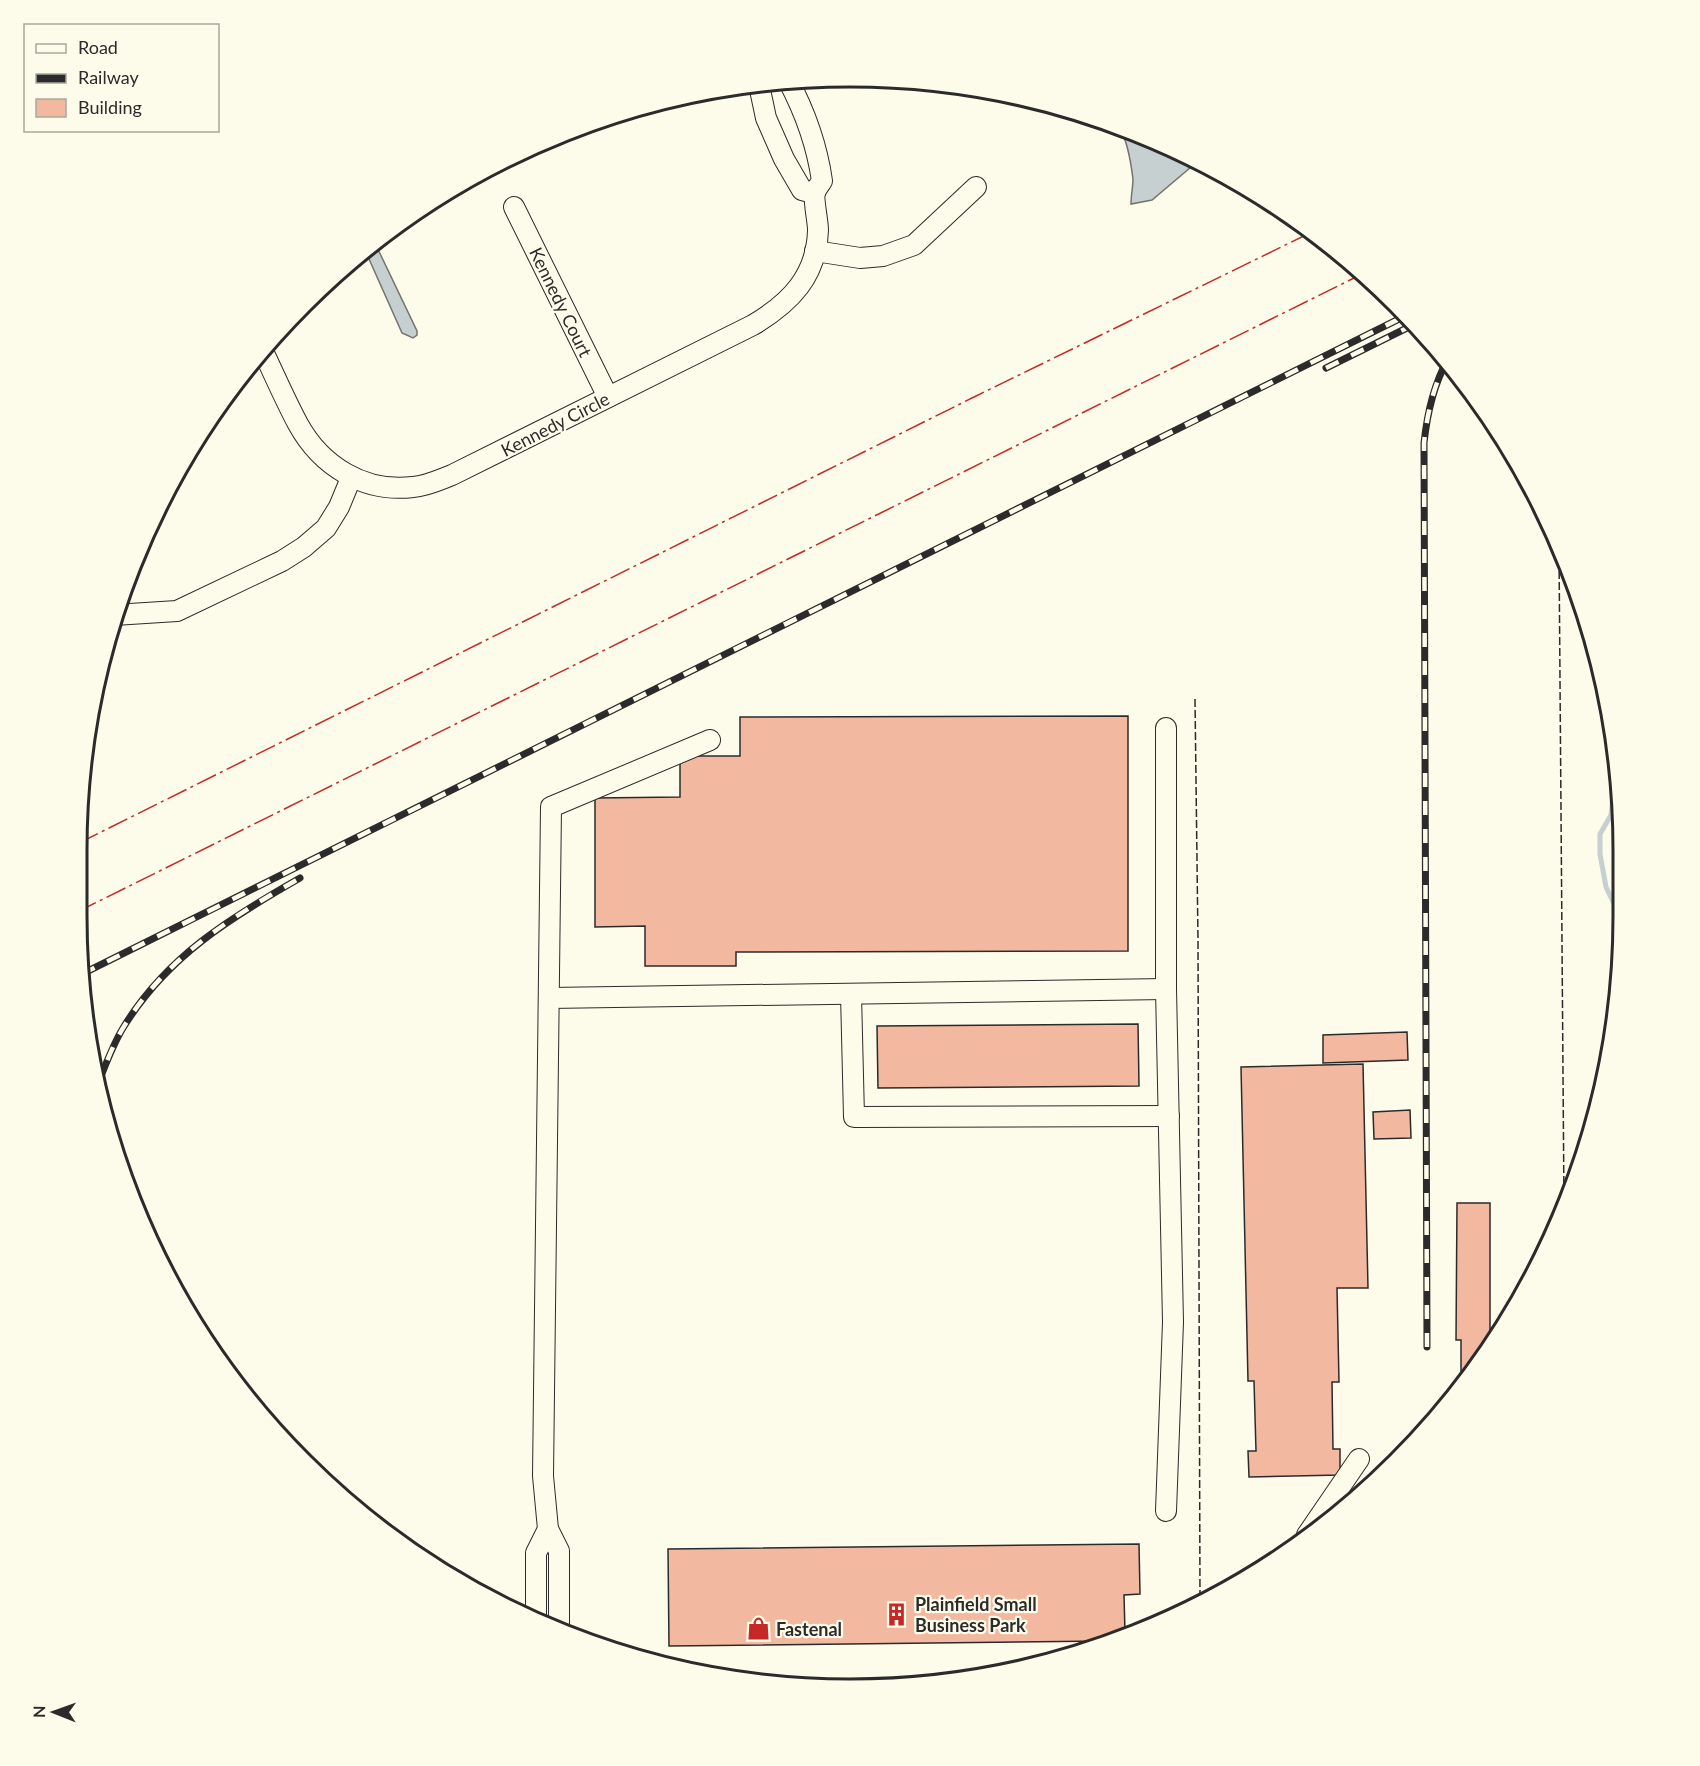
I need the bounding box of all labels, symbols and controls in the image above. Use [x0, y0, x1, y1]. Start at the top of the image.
legend [24, 24, 219, 132]
text: Road [78, 36, 118, 58]
text: Railway [78, 66, 139, 88]
text: Building [78, 96, 142, 118]
street label: Kennedy Court [525, 244, 597, 361]
street label: Kennedy Circle [497, 387, 613, 461]
place label: Plainfield Small Business Park [915, 1593, 1037, 1636]
building icon: Plainfield Small Business Park [884, 1601, 910, 1627]
shop icon: Fastenal [745, 1616, 771, 1642]
place label: Fastenal [776, 1618, 842, 1640]
north arrow [24, 1682, 84, 1742]
text: N [29, 1705, 48, 1718]

